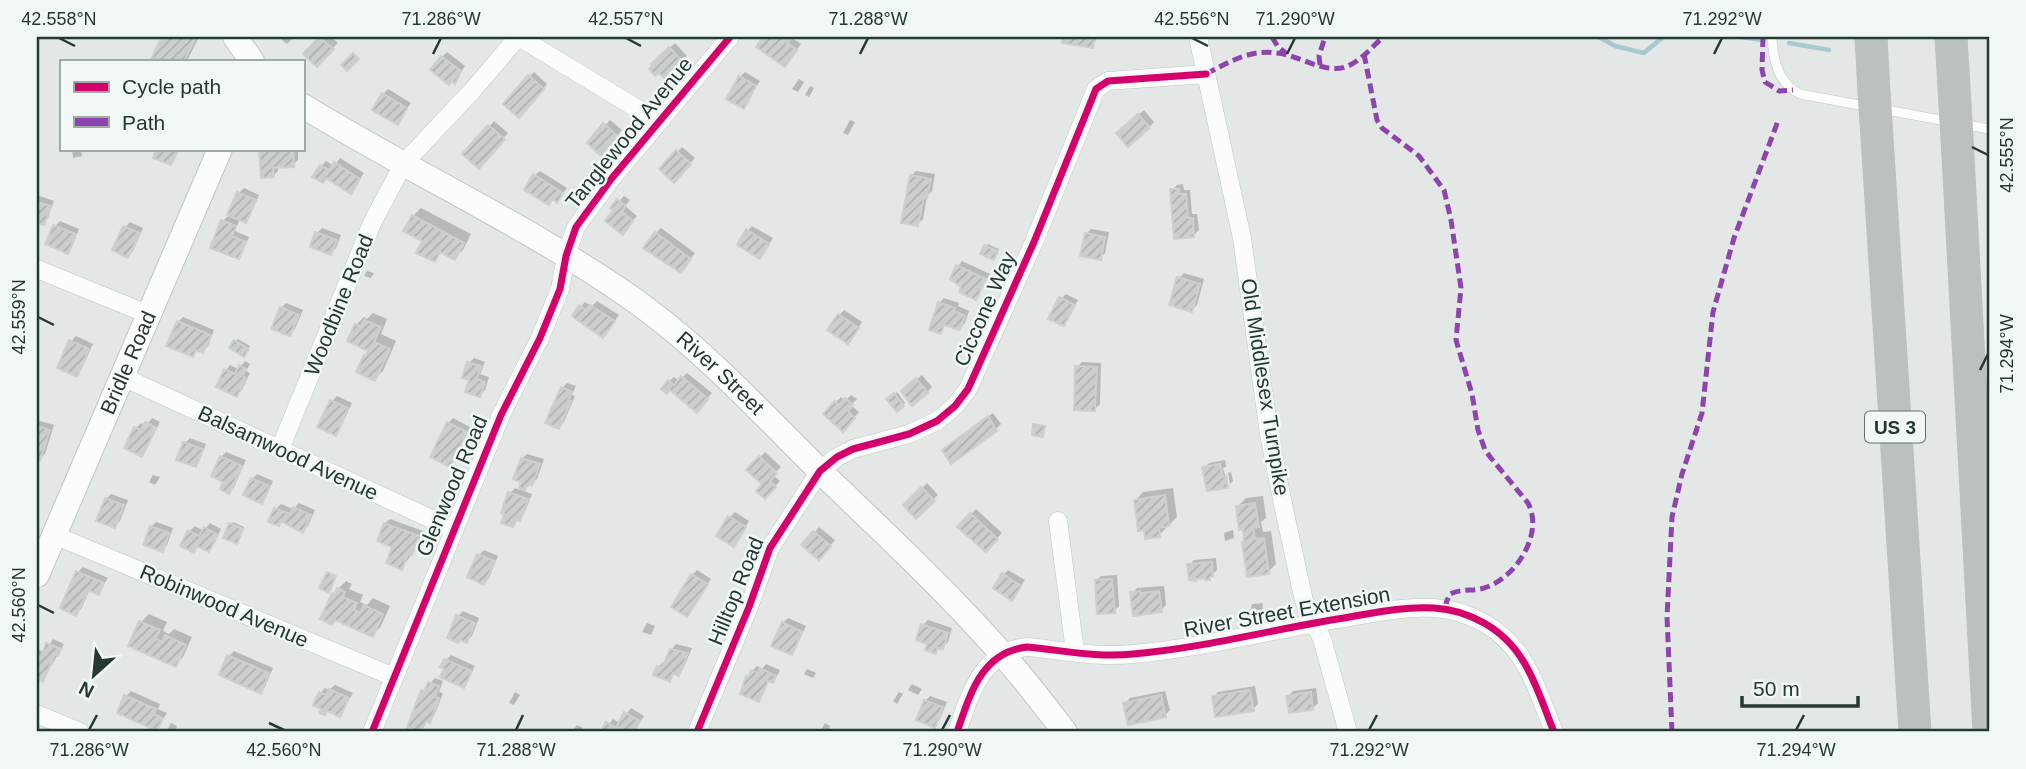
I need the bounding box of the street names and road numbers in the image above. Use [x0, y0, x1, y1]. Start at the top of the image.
street label: Tanglewood Avenue [561, 53, 697, 213]
street label: Woodbine Road [300, 231, 377, 379]
street label: Ciccone Way [949, 248, 1020, 370]
street label: Old Middlesex Turnpike [1237, 277, 1294, 497]
street label: Bridle Road [95, 308, 160, 418]
street label: River Street [672, 326, 769, 419]
street label: Balsamwood Avenue [195, 401, 382, 504]
street label: Glenwood Road [412, 412, 492, 560]
road number: US 3 [1865, 412, 1925, 442]
street label: Hilltop Road [703, 533, 768, 648]
street label: Robinwood Avenue [137, 560, 312, 651]
street label: River Street Extension [1182, 582, 1392, 641]

